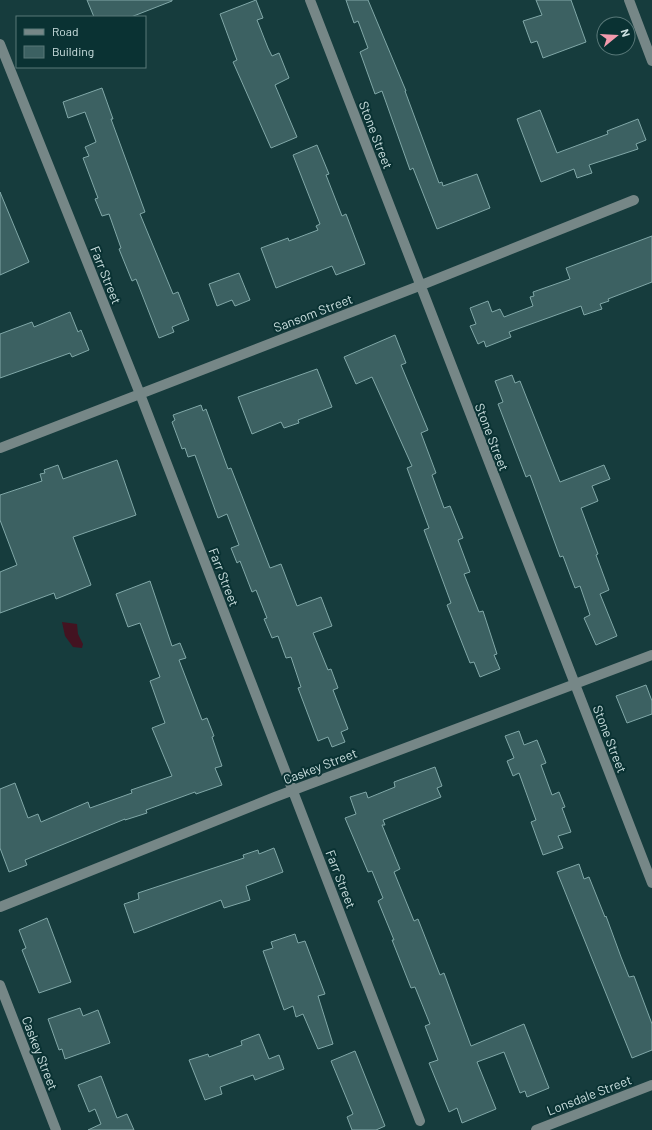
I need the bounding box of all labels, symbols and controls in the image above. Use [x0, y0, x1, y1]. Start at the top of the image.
legend [16, 16, 146, 68]
north arrow [596, 16, 636, 56]
text: Road [52, 24, 79, 38]
text: N [619, 27, 633, 38]
text: Building [52, 44, 94, 58]
street label: Stone Street [356, 99, 396, 171]
street label: Farr Street [87, 244, 125, 306]
street label: Sansom Street [271, 291, 355, 335]
street label: Stone Street [472, 401, 512, 473]
street label: Farr Street [206, 546, 242, 608]
street label: Stone Street [590, 703, 630, 775]
street label: Caskey Street [281, 745, 359, 787]
street label: Farr Street [323, 848, 359, 910]
street label: Caskey Street [19, 1014, 61, 1092]
street label: Lonsdale Street [544, 1071, 634, 1119]

